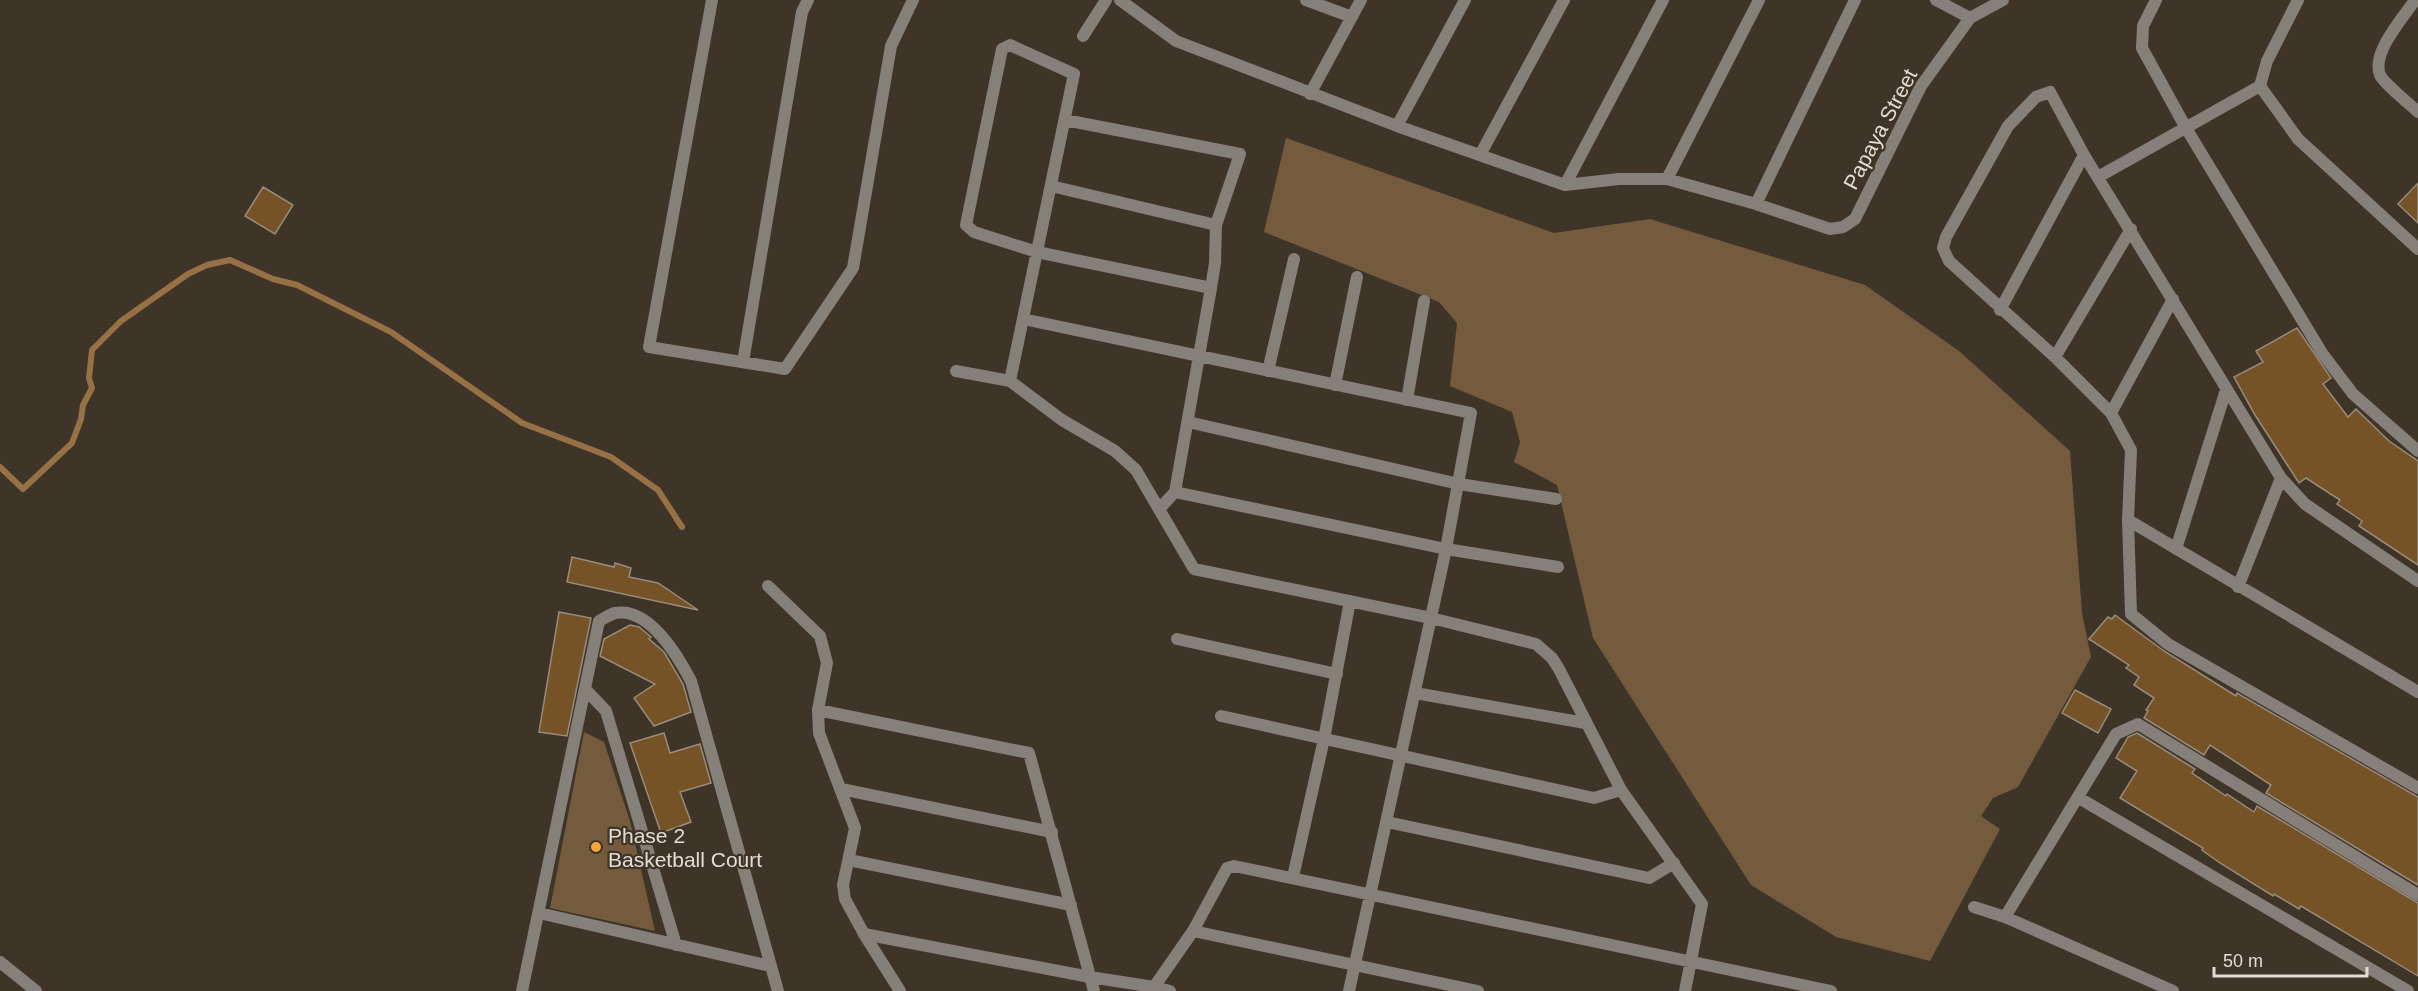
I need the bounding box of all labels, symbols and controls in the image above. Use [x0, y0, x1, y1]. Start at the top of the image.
street label: Papaya Street [1839, 65, 1921, 193]
place label: Phase 2 Basketball Court [608, 824, 762, 871]
marker: Phase 2 Basketball Court [589, 840, 603, 854]
scale bar [2214, 940, 2367, 978]
text: 50 m [2223, 951, 2263, 971]

